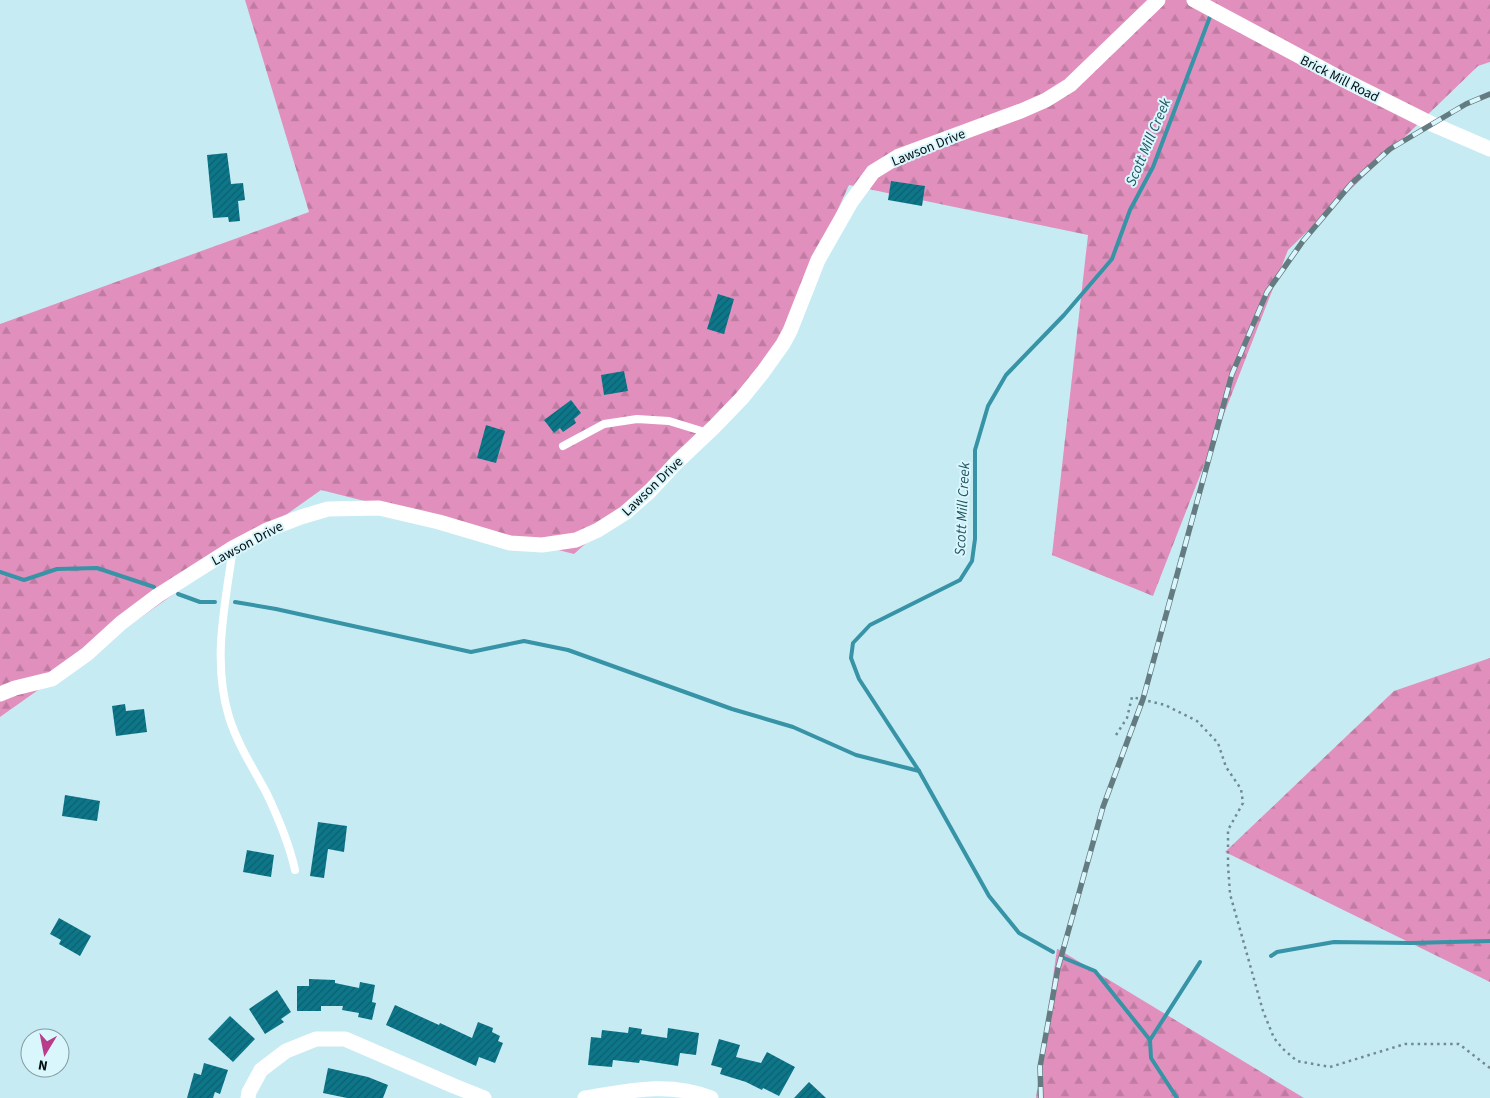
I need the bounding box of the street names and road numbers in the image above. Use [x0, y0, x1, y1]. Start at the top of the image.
street label: Brick Mill Road [1297, 50, 1383, 107]
street label: Lawson Drive [888, 124, 968, 172]
street label: Lawson Drive [618, 452, 688, 521]
street label: Lawson Drive [208, 517, 287, 571]

